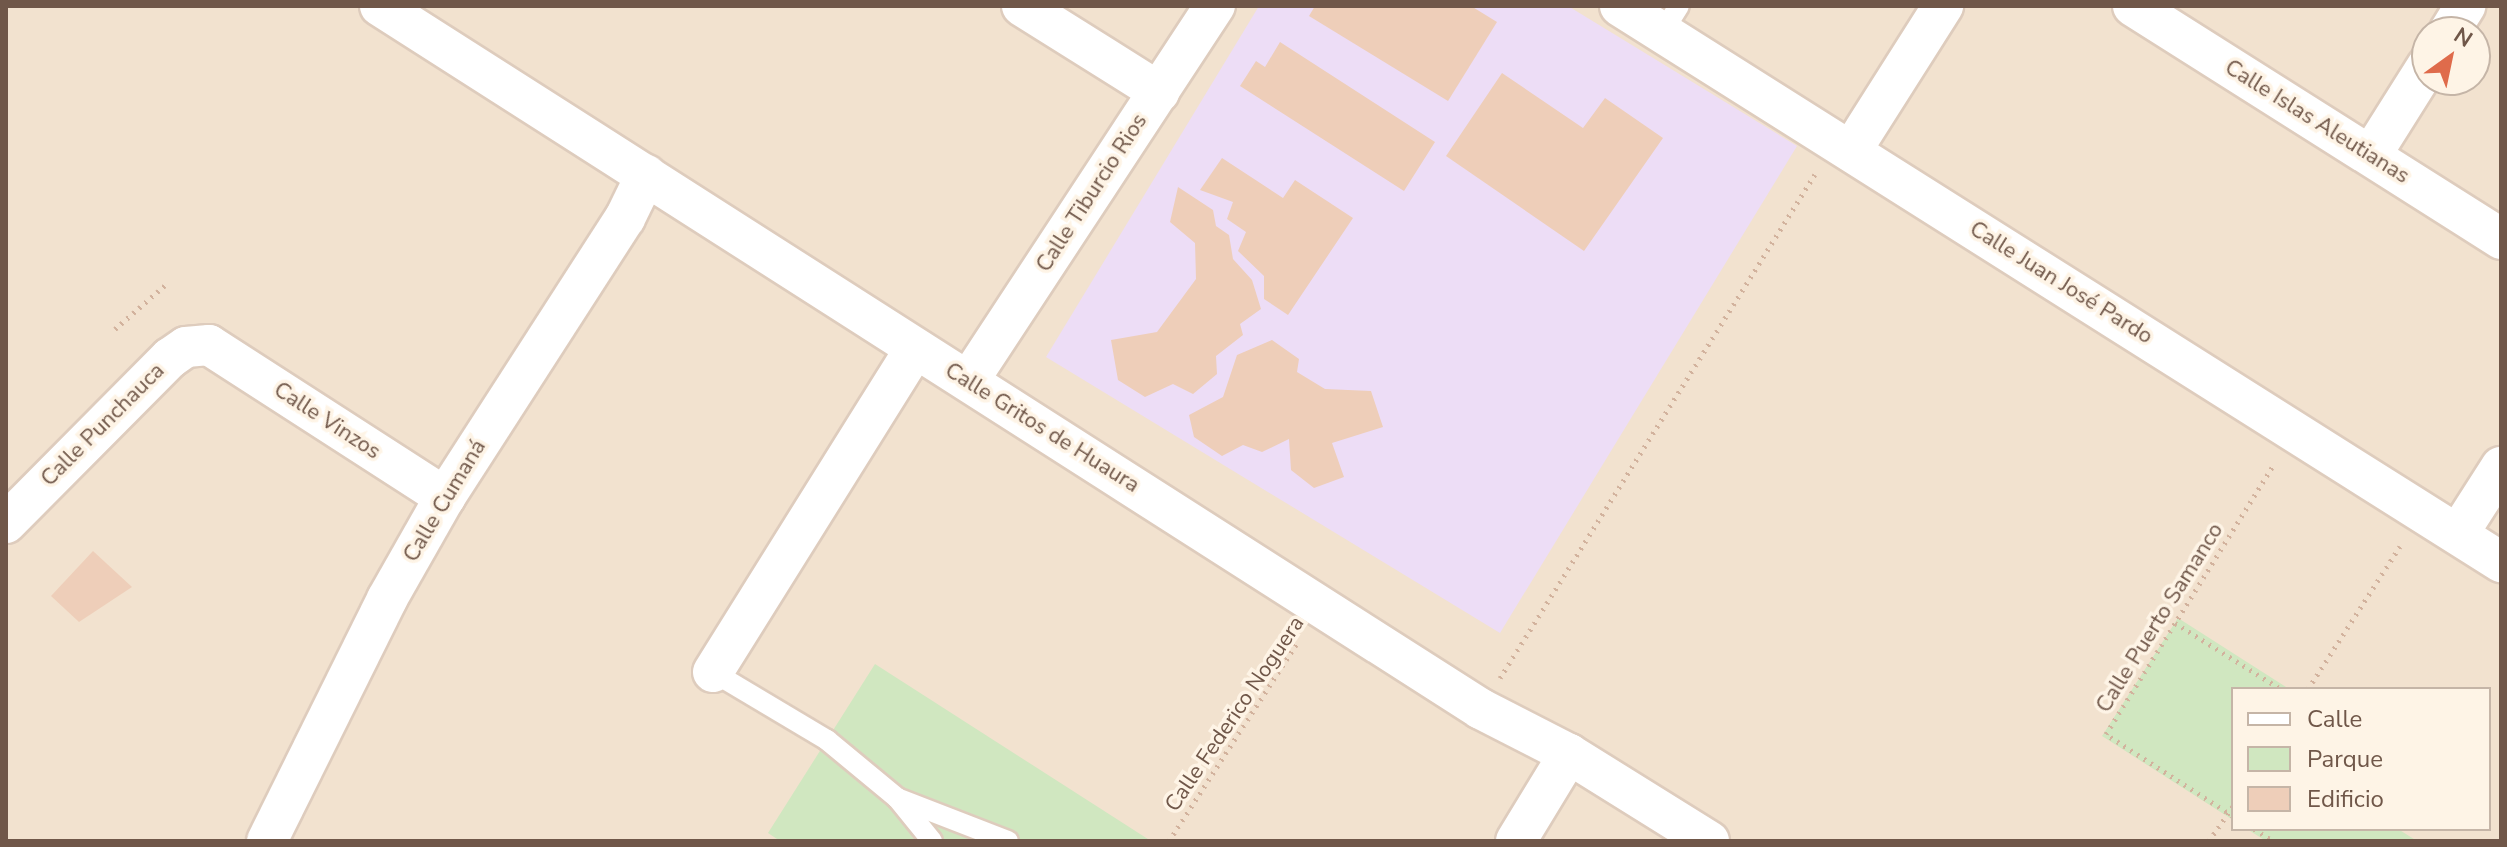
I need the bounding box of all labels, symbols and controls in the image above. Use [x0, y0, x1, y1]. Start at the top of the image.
north arrow [2411, 16, 2491, 96]
text: N [2448, 20, 2478, 55]
street label: Calle Islas Aleutianas [2220, 54, 2414, 190]
street label: Calle Tiburcio Rios [1031, 109, 1153, 277]
street label: Calle Juan José Pardo [1965, 216, 2157, 350]
street label: Calle Gritos de Huaura [940, 357, 1144, 499]
street label: Calle Punchauca [36, 358, 170, 492]
street label: Calle Vinzos [269, 377, 385, 465]
street label: Calle Cumaná [398, 435, 492, 567]
street label: Calle Puerto Samanco [2091, 518, 2229, 718]
street label: Calle Federico Noguera [1160, 611, 1310, 817]
legend [2231, 687, 2491, 831]
text: Calle [2307, 703, 2362, 735]
text: Parque [2307, 743, 2383, 775]
text: Edificio [2307, 783, 2384, 815]

